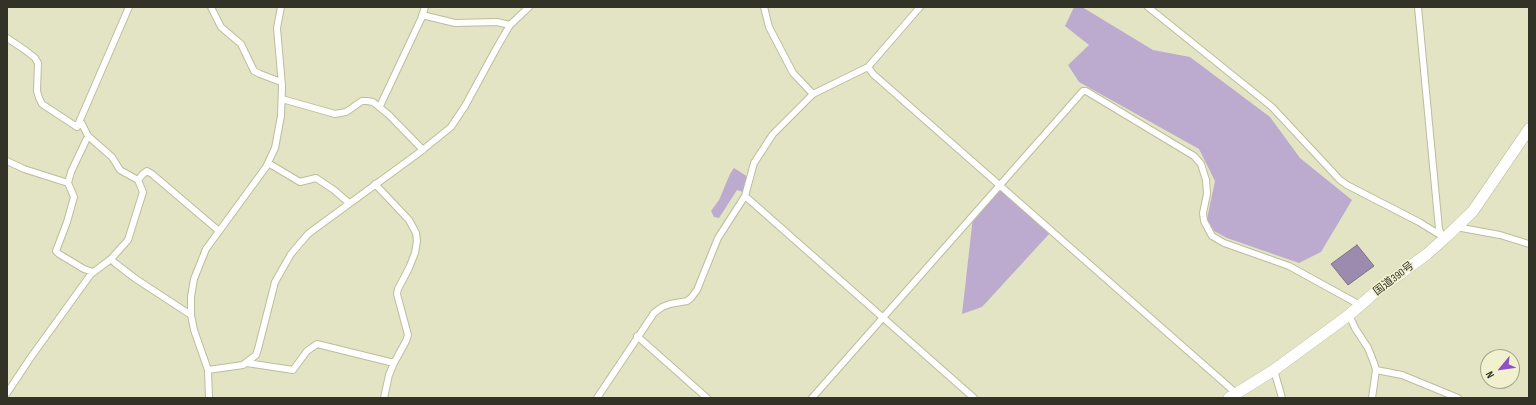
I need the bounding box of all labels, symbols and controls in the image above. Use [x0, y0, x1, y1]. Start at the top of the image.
street label: 国道390号 [1371, 259, 1417, 299]
north arrow [1480, 349, 1520, 389]
text: N [1483, 369, 1497, 380]

